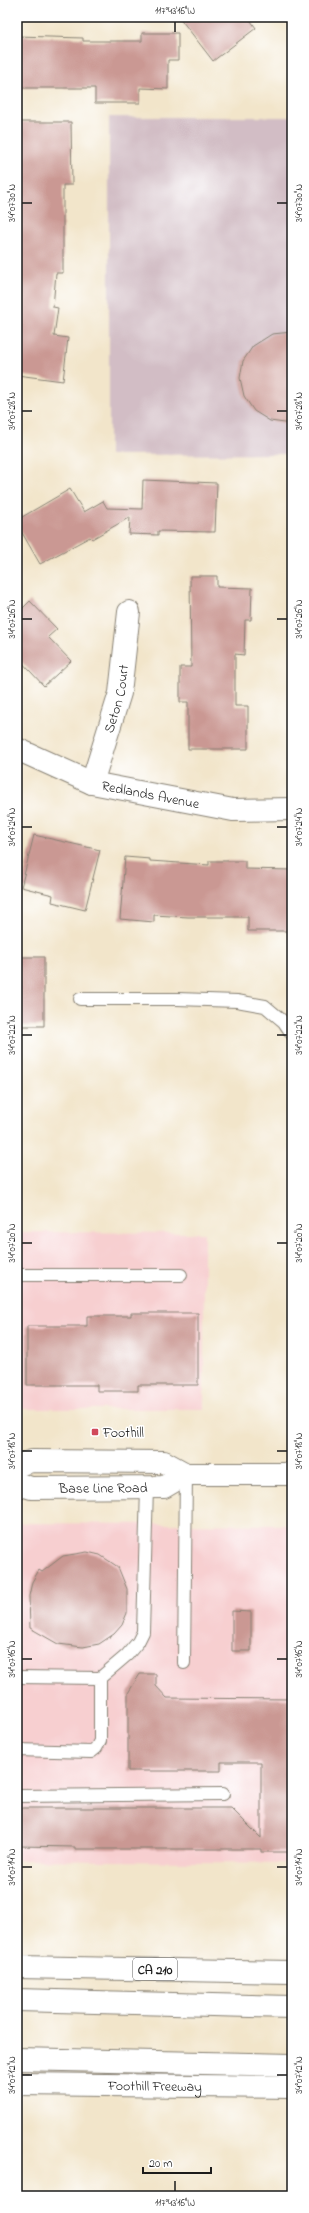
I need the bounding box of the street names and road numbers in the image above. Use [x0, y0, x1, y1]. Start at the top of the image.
street label: Seton Court [99, 663, 135, 736]
street label: Redlands Avenue [100, 776, 202, 815]
street label: Base Line Road [58, 1478, 148, 1500]
road number: CA 210 [133, 1958, 177, 1980]
street label: Foothill Freeway [107, 2076, 202, 2099]

